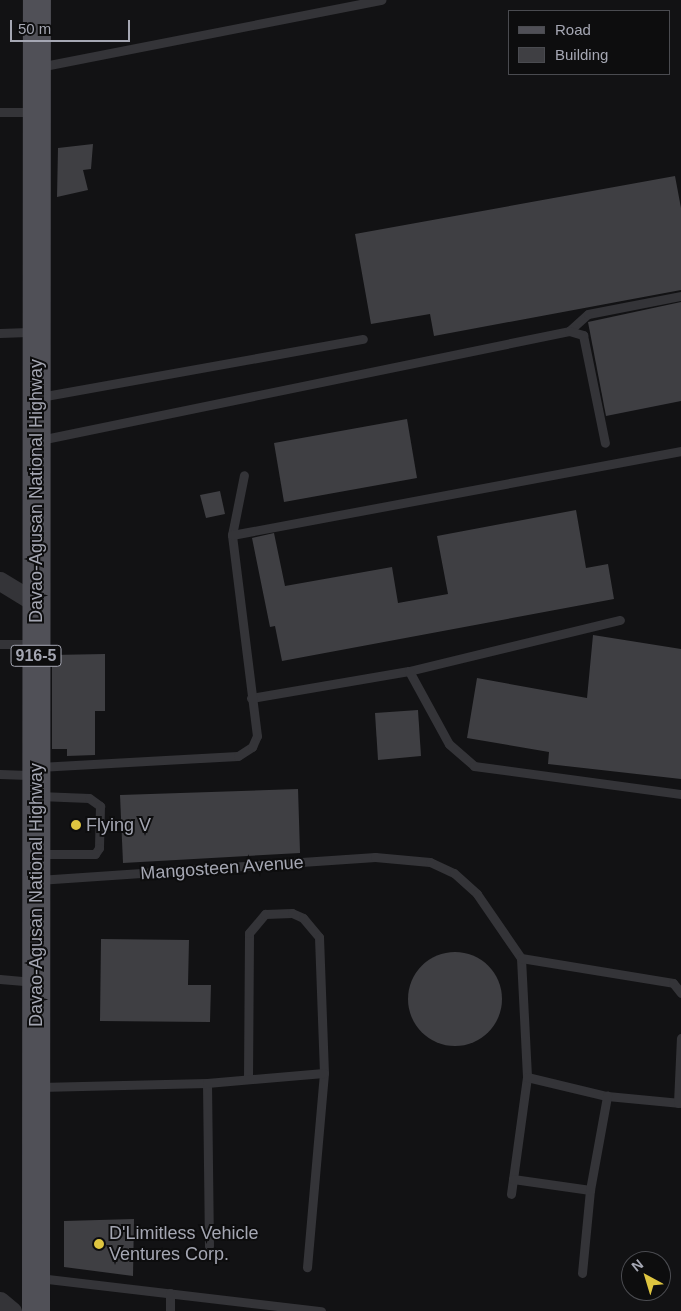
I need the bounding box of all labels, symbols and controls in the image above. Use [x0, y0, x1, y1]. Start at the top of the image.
scale bar [12, 10, 132, 42]
legend [508, 10, 671, 75]
text: 50 m [18, 20, 51, 37]
text: Road [555, 21, 591, 38]
text: Building [555, 46, 608, 63]
street label: Davao-Agusan National Highway [25, 359, 47, 623]
road number: 916-5 [10, 642, 62, 669]
street label: Davao-Agusan National Highway [25, 763, 47, 1027]
place label: Flying V [86, 814, 151, 836]
marker: Flying V [70, 819, 82, 831]
street label: Mangosteen Avenue [139, 851, 305, 885]
place label: D'Limitless Vehicle Ventures Corp. [109, 1223, 258, 1266]
marker: D'Limitless Vehicle Ventures Corp. [93, 1238, 105, 1250]
north arrow [621, 1251, 671, 1301]
text: N [628, 1256, 646, 1275]

